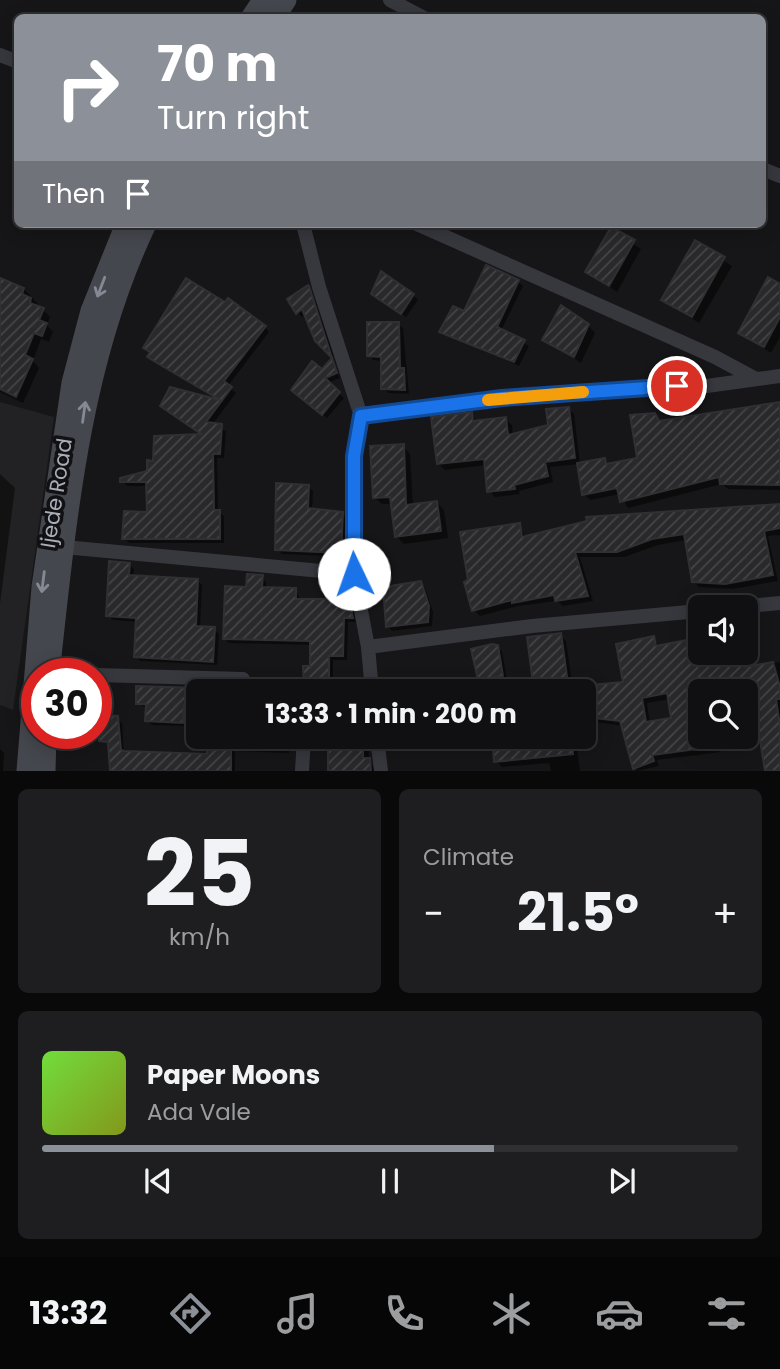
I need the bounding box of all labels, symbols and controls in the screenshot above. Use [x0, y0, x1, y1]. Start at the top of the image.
text: 70 m [157, 30, 277, 98]
icon: right [42, 42, 133, 133]
text: Turn right [157, 95, 309, 140]
icon: arrive [119, 175, 157, 213]
text: Then [42, 176, 105, 212]
one-way arrow [93, 276, 106, 298]
pin [647, 356, 707, 416]
icon: arrive [658, 367, 696, 405]
one-way arrow [78, 401, 91, 424]
street label: Ijede Road [33, 436, 79, 550]
position arrow [317, 537, 391, 611]
one-way arrow [37, 570, 50, 593]
map controls [688, 595, 758, 749]
button: sound [688, 595, 758, 665]
speed limit sign: 30 [21, 658, 112, 749]
button: search [688, 679, 758, 749]
text: 13:33 · 1 min · 200 m [265, 696, 517, 732]
text: 25 [144, 810, 255, 938]
text: Climate [423, 841, 514, 873]
text: 21.5° [517, 876, 639, 949]
text: − [423, 887, 444, 940]
text: + [712, 887, 738, 940]
text: km/h [169, 921, 230, 953]
text: Paper Moons [147, 1057, 320, 1093]
text: Ada Vale [147, 1096, 251, 1128]
icon: previous [139, 1162, 177, 1200]
icon: pause [371, 1162, 409, 1200]
icon: next [603, 1162, 641, 1200]
icon: directions [166, 1289, 215, 1338]
icon: music [273, 1289, 322, 1338]
icon: phone [380, 1289, 429, 1338]
icon: climate [487, 1289, 536, 1338]
icon: car [595, 1289, 644, 1338]
icon: filters [702, 1289, 751, 1338]
text: 13:32 [29, 1290, 107, 1335]

